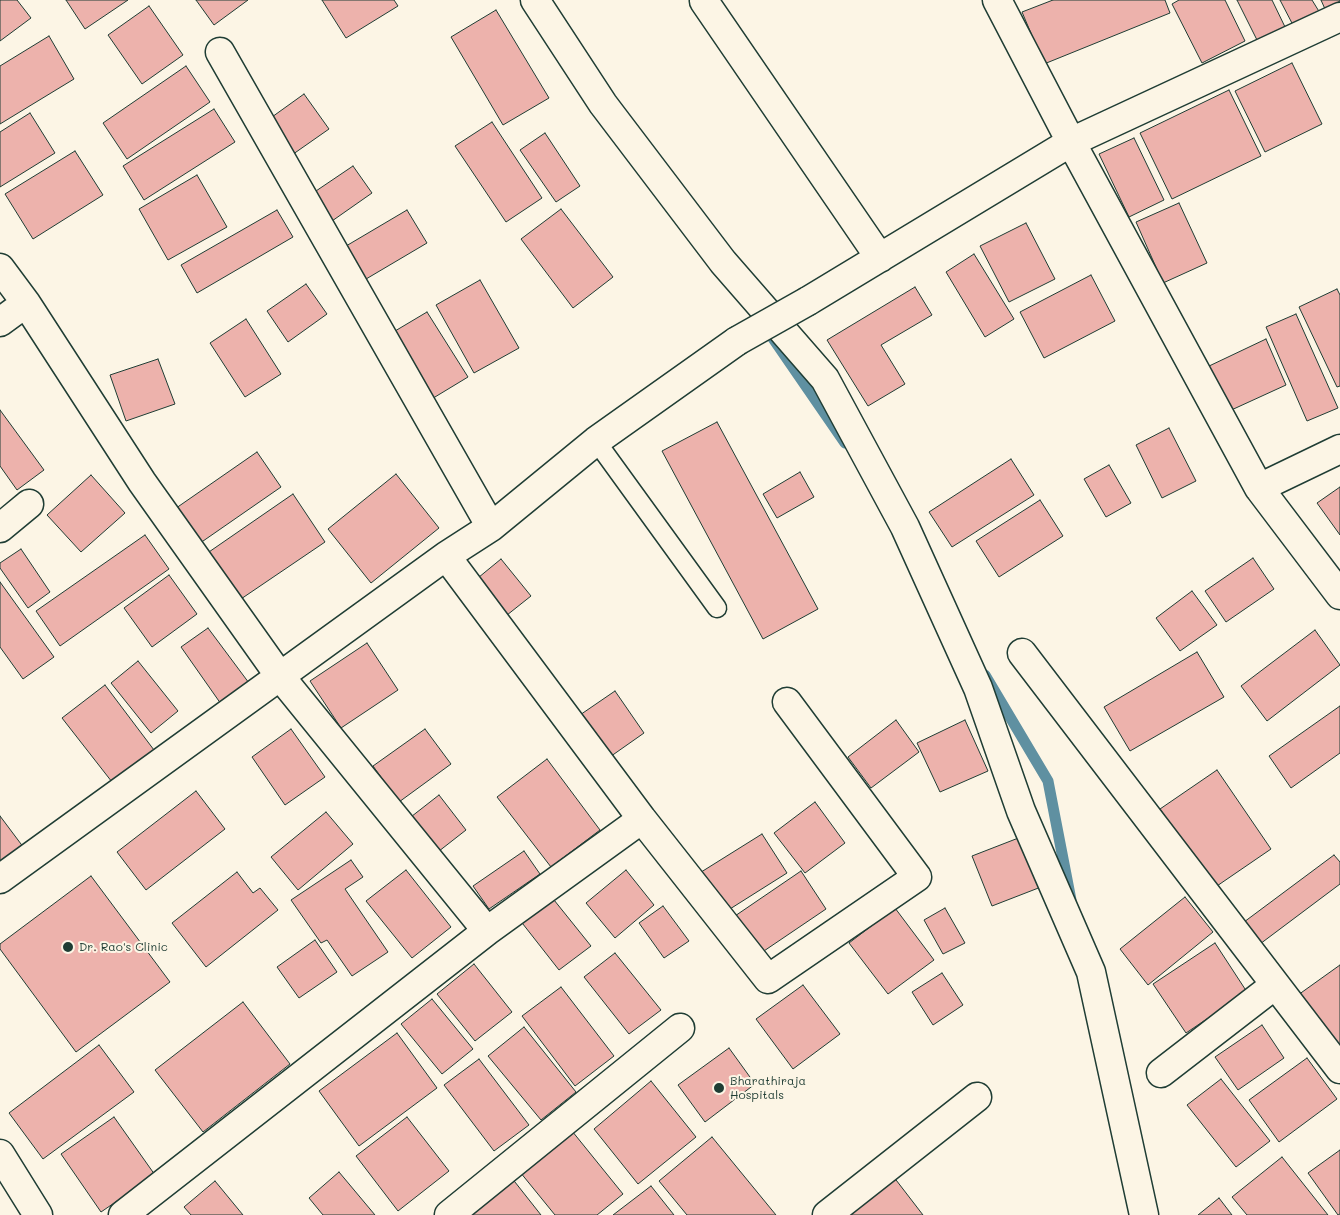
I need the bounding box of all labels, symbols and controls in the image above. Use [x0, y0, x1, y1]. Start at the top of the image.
marker: Dr. Rao's Clinic [61, 940, 75, 954]
place label: Dr. Rao's Clinic [79, 940, 168, 954]
place label: Bharathiraja Hospitals [730, 1074, 806, 1102]
marker: Bharathiraja Hospitals [712, 1081, 726, 1095]

